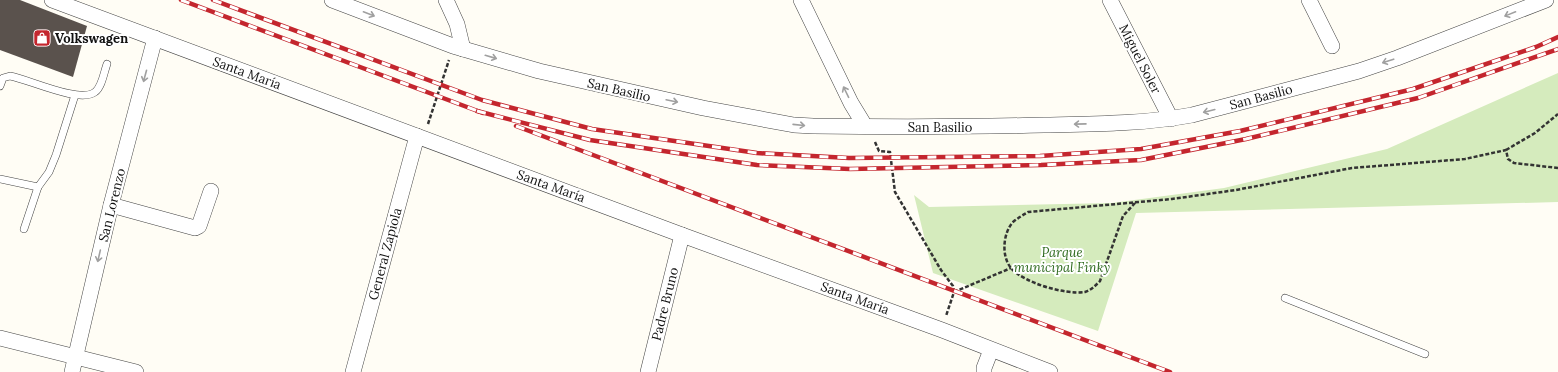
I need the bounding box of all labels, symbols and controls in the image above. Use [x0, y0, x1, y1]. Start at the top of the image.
one-way arrow [362, 10, 374, 18]
one-way arrow [1504, 11, 1516, 19]
street label: Miguel Soler [1115, 21, 1165, 97]
shop icon: Volkswagen [32, 28, 52, 48]
place label: Volkswagen [55, 30, 129, 47]
street label: Santa María [210, 53, 284, 93]
one-way arrow [484, 54, 497, 62]
one-way arrow [1382, 58, 1395, 65]
one-way arrow [141, 69, 148, 82]
street label: San Basilio [586, 74, 653, 106]
street label: San Basilio [1228, 80, 1295, 114]
one-way arrow [842, 87, 849, 99]
one-way arrow [665, 98, 678, 106]
one-way arrow [1203, 107, 1216, 115]
street label: San Basilio [908, 119, 973, 136]
one-way arrow [1074, 120, 1087, 128]
one-way arrow [792, 121, 805, 129]
street label: San Lorenzo [95, 166, 129, 244]
street label: Santa María [514, 166, 588, 206]
street label: General Zapiola [364, 206, 406, 302]
park label: Parque municipal Finky [1014, 244, 1111, 276]
one-way arrow [95, 249, 103, 262]
street label: Padre Bruno [648, 265, 682, 343]
street label: Santa María [818, 278, 892, 318]

